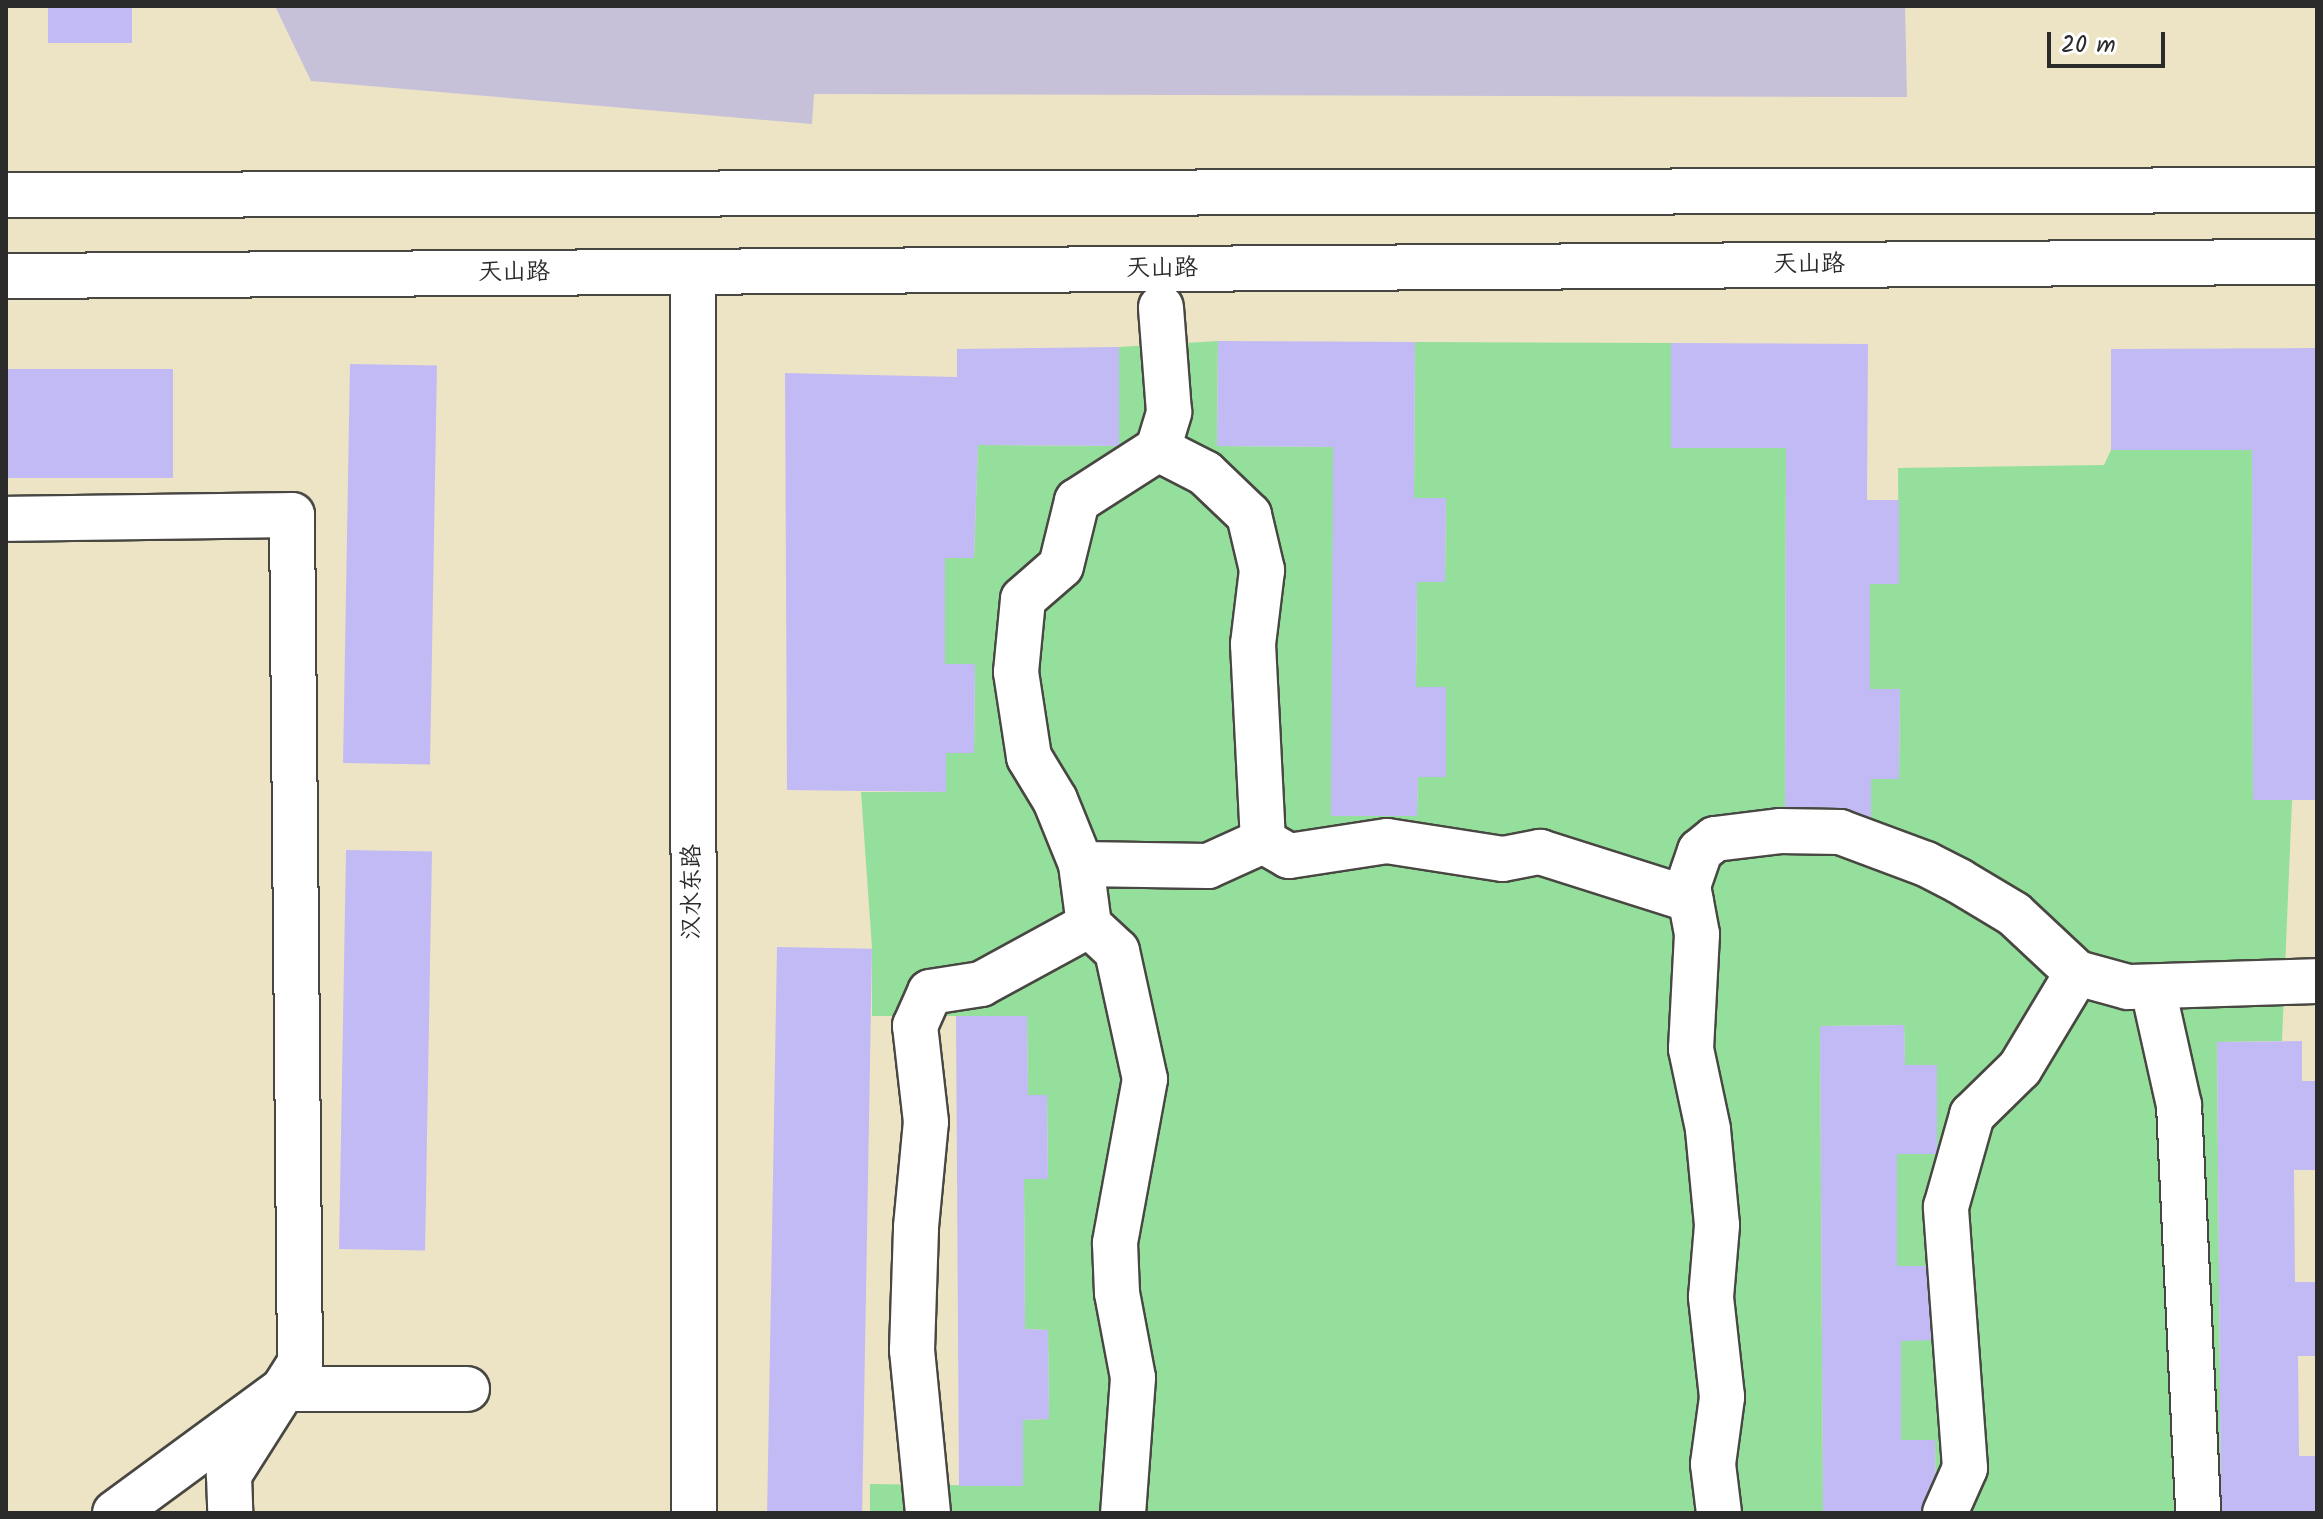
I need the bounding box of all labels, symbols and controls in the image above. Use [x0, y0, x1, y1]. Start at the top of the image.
scale bar [2051, 16, 2169, 66]
text: 20 m [2061, 26, 2116, 65]
street label: 天山路 [1773, 251, 1845, 279]
street label: 天山路 [1126, 255, 1198, 283]
street label: 天山路 [478, 259, 550, 287]
street label: 汉水东路 [679, 844, 707, 940]

